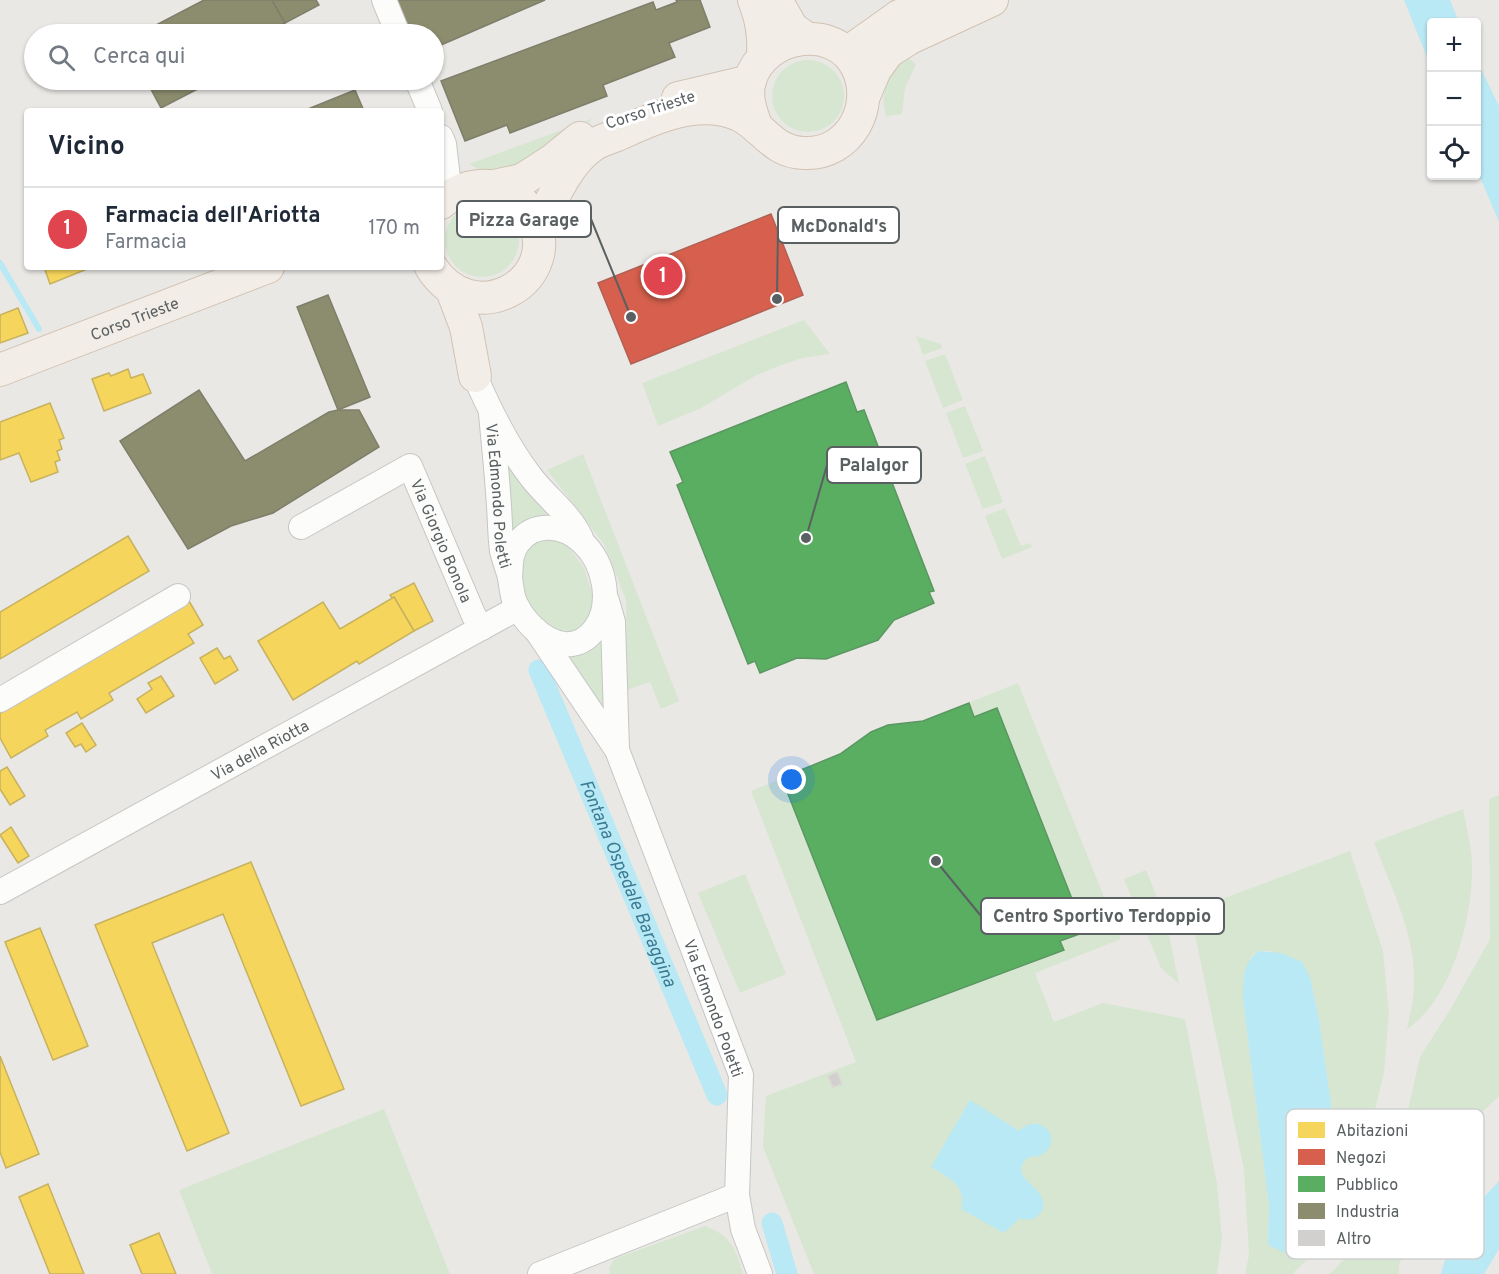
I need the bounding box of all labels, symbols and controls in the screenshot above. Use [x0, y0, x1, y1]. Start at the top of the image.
map controls [1427, 18, 1481, 180]
button: + [1427, 18, 1481, 72]
search box [24, 24, 444, 90]
icon: search [45, 41, 78, 74]
text: Cerca qui [93, 44, 185, 71]
button: − [1427, 72, 1481, 126]
street label: Corso Trieste [603, 87, 698, 135]
button: locate [1427, 126, 1481, 180]
text: Vicino [48, 131, 125, 164]
callout: Pizza Garage [457, 201, 591, 237]
text: Farmacia dell'Ariotta [105, 203, 321, 230]
callout: McDonald's [778, 207, 899, 243]
text: Pizza Garage [469, 210, 579, 233]
text: 1 [64, 216, 72, 242]
text: 170 m [368, 216, 420, 242]
text: McDonald's [791, 216, 887, 239]
text: Farmacia [105, 230, 187, 256]
pin: 1 [644, 254, 682, 298]
street label: Corso Trieste [88, 294, 182, 346]
street label: Via Edmondo Poletti [480, 422, 515, 571]
callout: PalaIgor [827, 447, 921, 483]
text: PalaIgor [839, 455, 909, 478]
street label: Via Giorgio Bonola [405, 476, 475, 606]
street label: Via della Riotta [208, 717, 313, 786]
your location [777, 765, 806, 794]
water label: Fontana Ospedale Baraggina [573, 776, 681, 991]
callout: Centro Sportivo Terdoppio [981, 898, 1224, 934]
text: Centro Sportivo Terdoppio [993, 906, 1211, 929]
street label: Via Edmondo Poletti [678, 937, 746, 1080]
legend [1286, 1109, 1484, 1259]
text: Abitazioni [1336, 1122, 1408, 1142]
text: Negozi [1336, 1149, 1386, 1169]
text: Pubblico [1336, 1176, 1398, 1196]
text: Industria [1336, 1203, 1399, 1223]
text: Altro [1336, 1230, 1371, 1250]

